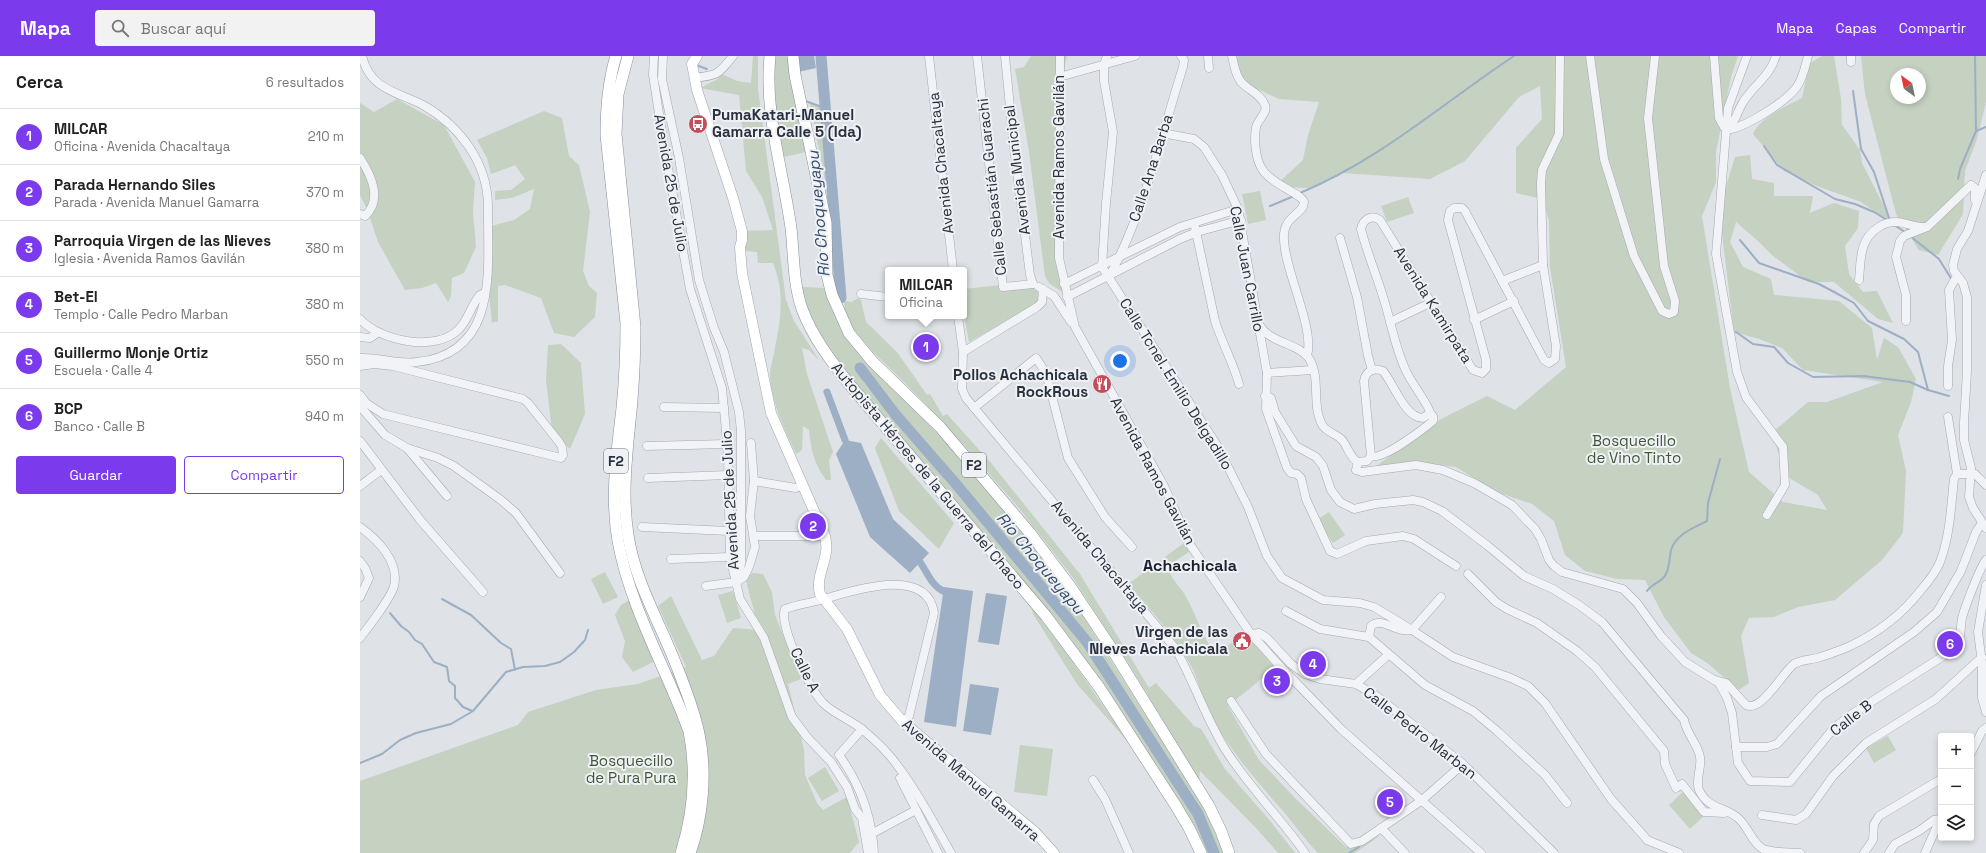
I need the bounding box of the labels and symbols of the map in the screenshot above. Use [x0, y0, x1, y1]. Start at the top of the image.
north arrow [1890, 68, 1926, 104]
street label: Avenida Ramos Gavilán [1049, 75, 1068, 239]
street label: Avenida Chacaltaya [924, 91, 957, 235]
street label: Calle Sebastián Guarachi [973, 98, 1010, 277]
street label: Avenida Municipal [999, 104, 1034, 236]
place label: PumaKatari-Manuel Gamarra Calle 5 (Ida) [712, 105, 862, 141]
street label: Calle Ana Barba [1124, 111, 1177, 224]
street label: Avenida 25 de Julio [650, 113, 693, 253]
bus stop icon: PumaKatari-Manuel Gamarra Calle 5 (Ida) [687, 113, 709, 135]
water label: Río Choqueyapu [802, 149, 834, 278]
street label: Calle Juan Carrillo [1226, 204, 1269, 333]
street label: Avenida Kamirpata [1390, 243, 1477, 367]
street label: Calle Tcnel. Emilio Delgadillo [1116, 294, 1237, 473]
pin: 1 [913, 332, 939, 362]
your location [1110, 351, 1130, 371]
street label: Autopista Héroes de la Guerra del Chaco [828, 358, 1029, 593]
place label: Pollos Achachicala RockRous [953, 365, 1088, 401]
restaurant icon: Pollos Achachicala RockRous [1091, 373, 1113, 395]
street label: Avenida Ramos Gavilán [1106, 394, 1200, 548]
street label: Avenida 25 de Julio [716, 430, 743, 570]
park label: Bosquecillo de Vino Tinto [1587, 431, 1681, 467]
road number: F2 [604, 449, 628, 473]
road number: F2 [962, 453, 986, 477]
street label: Avenida Chacaltaya [1047, 496, 1154, 618]
water label: Río Choqueyapu [992, 508, 1090, 620]
pin: 2 [800, 511, 826, 541]
district label: Achachicala [1143, 555, 1237, 576]
place label: Virgen de las NIeves Achachicala [1089, 622, 1228, 658]
pin: 6 [1937, 629, 1963, 659]
public building icon: Virgen de las NIeves Achachicala [1231, 630, 1253, 652]
street label: Calle A [786, 644, 825, 696]
pin: 4 [1300, 649, 1326, 679]
pin: 3 [1264, 666, 1290, 696]
street label: Calle Pedro Marban [1360, 682, 1481, 783]
street label: Calle B [1826, 695, 1876, 740]
street label: Avenida Manuel Gamarra [898, 714, 1045, 845]
park label: Bosquecillo de Pura Pura [586, 751, 677, 787]
pin: 5 [1377, 787, 1403, 817]

